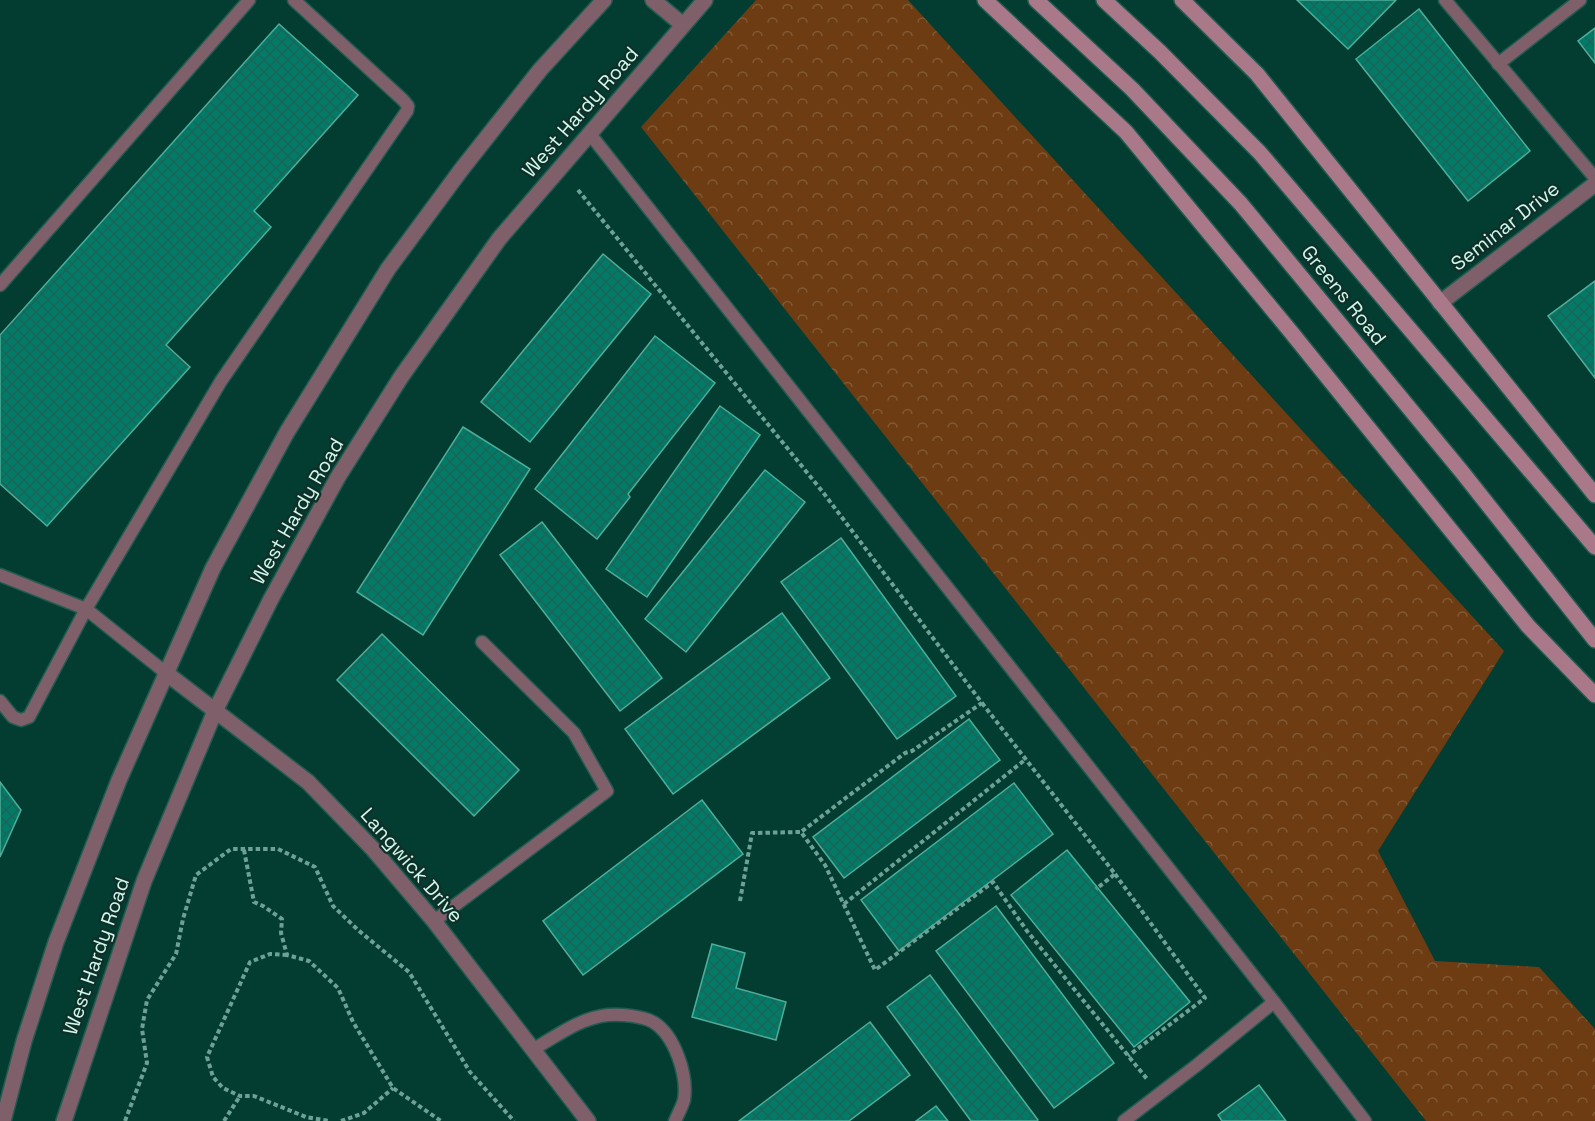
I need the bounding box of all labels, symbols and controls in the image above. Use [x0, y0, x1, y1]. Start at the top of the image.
street label: West Hardy Road [516, 41, 644, 183]
street label: Seminar Drive [1446, 176, 1564, 276]
street label: Greens Road [1296, 240, 1392, 350]
street label: West Hardy Road [245, 433, 349, 589]
street label: Langwick Drive [355, 802, 469, 928]
street label: West Hardy Road [57, 874, 135, 1038]

